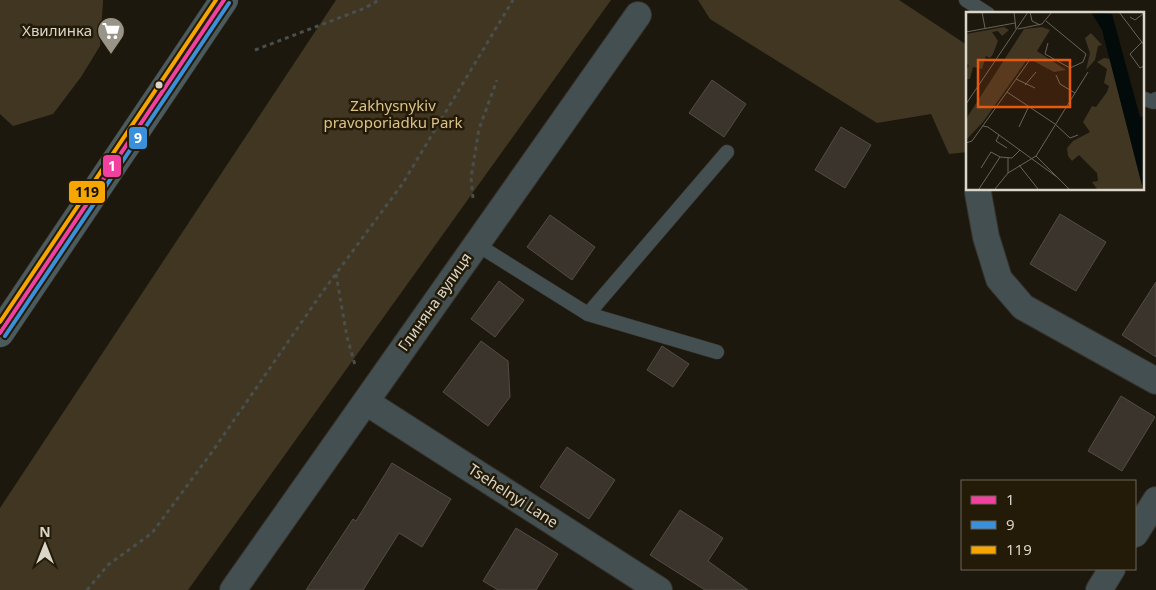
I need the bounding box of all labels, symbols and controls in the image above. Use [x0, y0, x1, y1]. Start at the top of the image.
inset map [966, 12, 1144, 190]
supermarket icon: Хвилинка [96, 16, 126, 55]
place label: Хвилинка [22, 20, 92, 40]
unlabelled marker [154, 80, 164, 90]
park label: Zakhysnykiv pravoporiadku Park [323, 95, 463, 132]
line badge: 9 [128, 126, 148, 150]
text: 9 [134, 128, 142, 147]
line badge: 1 [102, 154, 122, 178]
text: 1 [108, 156, 116, 175]
line badge: 119 [68, 180, 106, 204]
text: 119 [75, 182, 99, 201]
street label: Глиняна вулиця [393, 248, 476, 355]
street label: Tsehelnyi Lane [465, 459, 562, 532]
legend [961, 480, 1136, 570]
text: 1 [1006, 489, 1015, 509]
text: 9 [1006, 514, 1015, 534]
north arrow [20, 520, 70, 570]
text: N [39, 522, 51, 541]
text: 119 [1006, 539, 1032, 559]

